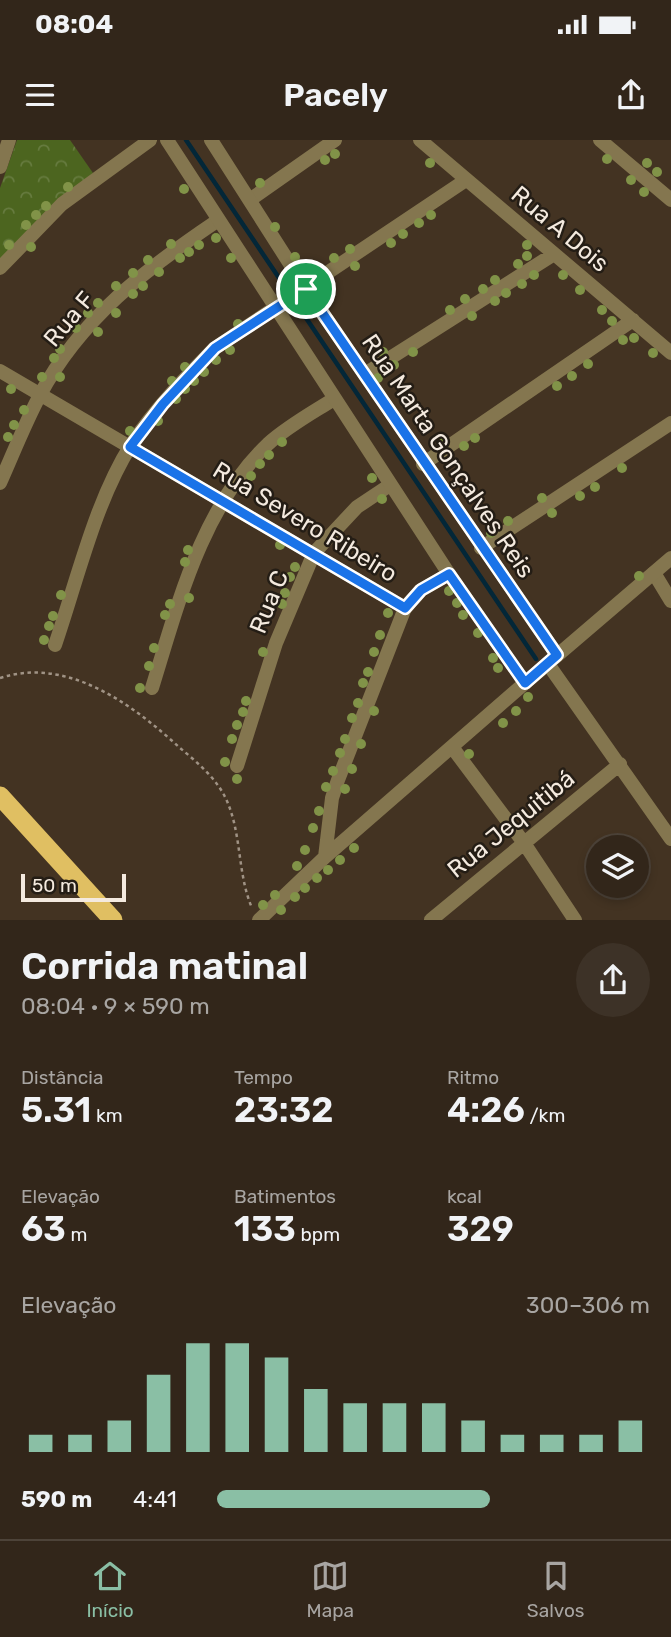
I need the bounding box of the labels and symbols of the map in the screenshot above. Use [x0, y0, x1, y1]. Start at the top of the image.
street label: Rua A Dois [506, 180, 614, 278]
pin [276, 259, 336, 319]
street label: Rua F [38, 286, 100, 352]
street label: Rua Marta Gonçalves Reis [356, 329, 540, 583]
street label: Rua Severo Ribeiro [208, 456, 402, 588]
street label: Rua C [244, 566, 294, 638]
street label: Rua Jequitibá [442, 764, 580, 884]
scale bar [21, 870, 126, 902]

